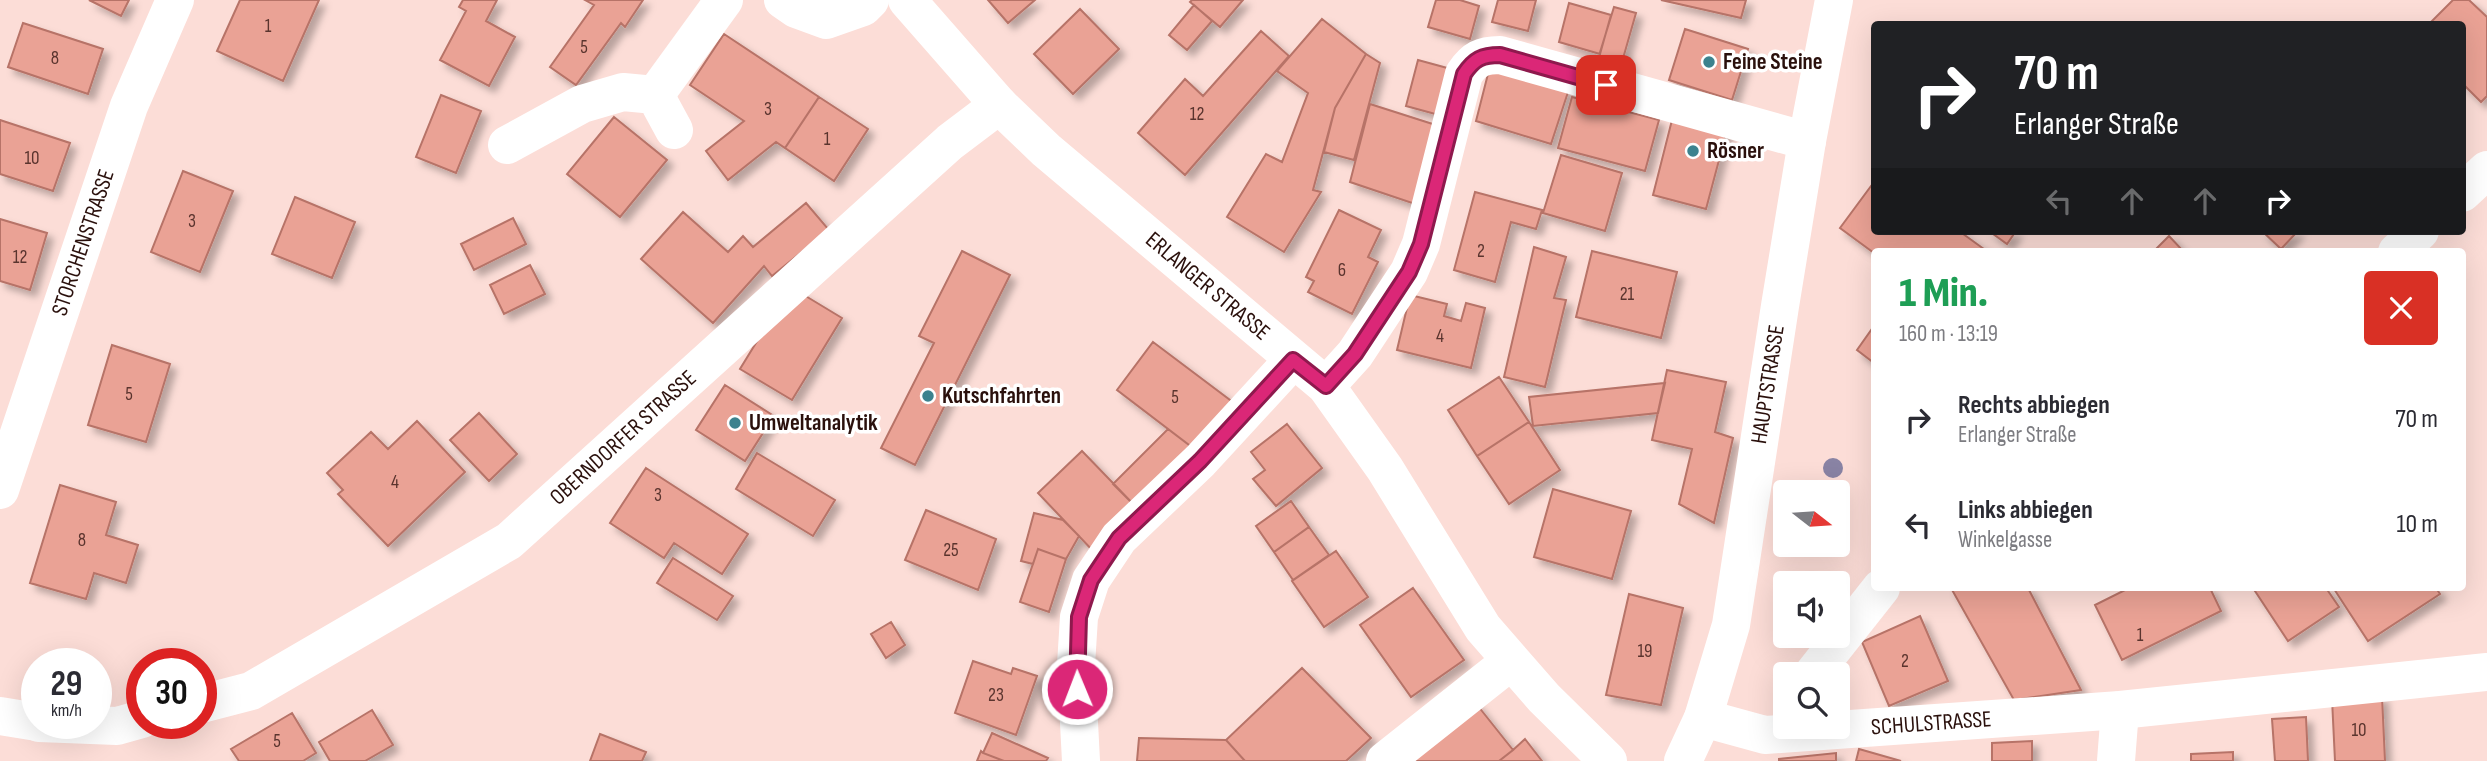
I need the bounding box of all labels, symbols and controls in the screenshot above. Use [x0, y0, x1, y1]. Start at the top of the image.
house number: 1 [265, 15, 272, 38]
house number: 5 [580, 36, 588, 59]
text: 70 m [2014, 45, 2099, 104]
house number: 8 [51, 47, 59, 70]
place label: Feine Steine [1723, 48, 1823, 76]
icon: right [1899, 49, 1990, 140]
marker: Feine Steine [1701, 54, 1717, 70]
pin [1576, 55, 1636, 115]
icon: arrive [1587, 66, 1625, 104]
house number: 3 [764, 98, 772, 121]
house number: 12 [1190, 103, 1204, 126]
text: Erlanger Straße [2014, 105, 2179, 144]
house number: 1 [824, 128, 831, 151]
place label: Rösner [1707, 137, 1764, 165]
marker: Rösner [1685, 143, 1701, 159]
house number: 10 [24, 147, 40, 170]
street label: STORCHENSTRASSE [46, 166, 121, 319]
icon: left [2040, 182, 2078, 220]
icon: ahead [2113, 182, 2151, 220]
icon: ahead [2186, 182, 2224, 220]
icon: right [2259, 182, 2297, 220]
house number: 3 [188, 210, 196, 233]
street label: ERLANGER STRASSE [1140, 226, 1275, 347]
house number: 2 [1477, 240, 1485, 263]
house number: 12 [13, 246, 27, 269]
house number: 6 [1338, 259, 1346, 282]
text: 1 Min. [1899, 268, 1988, 319]
button: close [2364, 271, 2438, 345]
house number: 21 [1620, 283, 1635, 306]
text: 160 m · 13:19 [1899, 320, 1998, 348]
street label: HAUPTSTRASSE [1745, 323, 1791, 446]
house number: 4 [1436, 325, 1444, 348]
street label: OBERNDORFER STRASSE [544, 364, 702, 511]
place label: Kutschfahrten [942, 382, 1061, 410]
house number: 5 [125, 383, 133, 406]
house number: 5 [1171, 386, 1179, 409]
marker: Kutschfahrten [920, 388, 936, 404]
text: Rechts abbiegen [1958, 390, 2110, 421]
icon: right [1899, 401, 1937, 439]
text: 70 m [2395, 404, 2438, 435]
place label: Umweltanalytik [749, 409, 878, 437]
marker: Umweltanalytik [727, 415, 743, 431]
text: Erlanger Straße [1958, 421, 2077, 449]
house number: 4 [391, 471, 399, 494]
north arrow [1773, 480, 1850, 556]
map controls [1773, 480, 1850, 739]
house number: 3 [654, 484, 662, 507]
text: Links abbiegen [1958, 495, 2093, 526]
icon: left [1899, 506, 1937, 544]
text: 10 m [2396, 509, 2438, 540]
text: Winkelgasse [1958, 526, 2052, 554]
house number: 8 [78, 529, 86, 552]
house number: 25 [943, 539, 959, 562]
button: sound [1773, 571, 1850, 648]
house number: 1 [2137, 624, 2144, 647]
house number: 19 [1637, 640, 1653, 663]
speed limit sign: 30 [126, 648, 217, 739]
house number: 2 [1901, 650, 1909, 673]
position arrow [1040, 652, 1114, 726]
button: search [1773, 662, 1850, 739]
text: 29 [51, 663, 82, 706]
house number: 23 [988, 684, 1004, 707]
text: km/h [51, 700, 82, 721]
street label: SCHULSTRASSE [1870, 705, 1992, 741]
house number: 10 [2351, 719, 2367, 742]
house number: 5 [273, 730, 281, 753]

